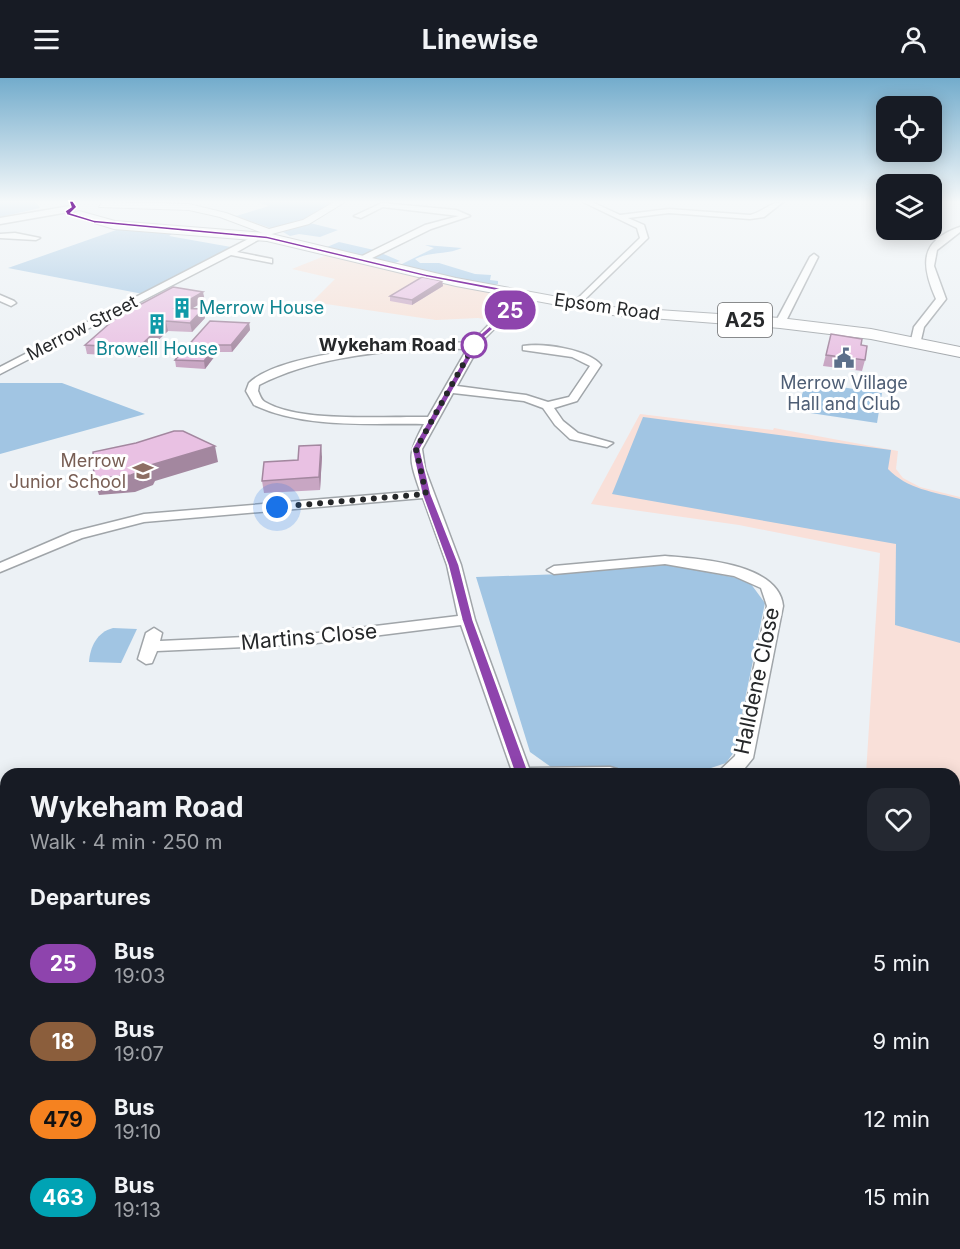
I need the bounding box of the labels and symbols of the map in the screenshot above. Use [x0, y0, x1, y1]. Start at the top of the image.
street label: Epsom Road [553, 289, 661, 324]
line badge: 25 [483, 290, 537, 330]
street label: Merrow Street [23, 291, 141, 364]
building icon: Merrow House [170, 296, 194, 320]
place label: Merrow House [199, 297, 324, 318]
road number: A25 [718, 303, 772, 337]
building icon: Browell House [145, 312, 169, 336]
marker: Wykeham Road [461, 332, 487, 358]
place label: Wykeham Road [319, 334, 456, 355]
place label: Browell House [96, 338, 218, 359]
public building icon: Merrow Village Hall and Club [832, 346, 856, 370]
place label: Merrow Village Hall and Club [780, 372, 908, 414]
place label: Merrow Junior School [9, 450, 126, 492]
school or university icon: Merrow Junior School [131, 459, 155, 483]
your location [262, 492, 292, 522]
street label: Halldene Close [729, 605, 784, 757]
street label: Martins Close [240, 618, 378, 655]

